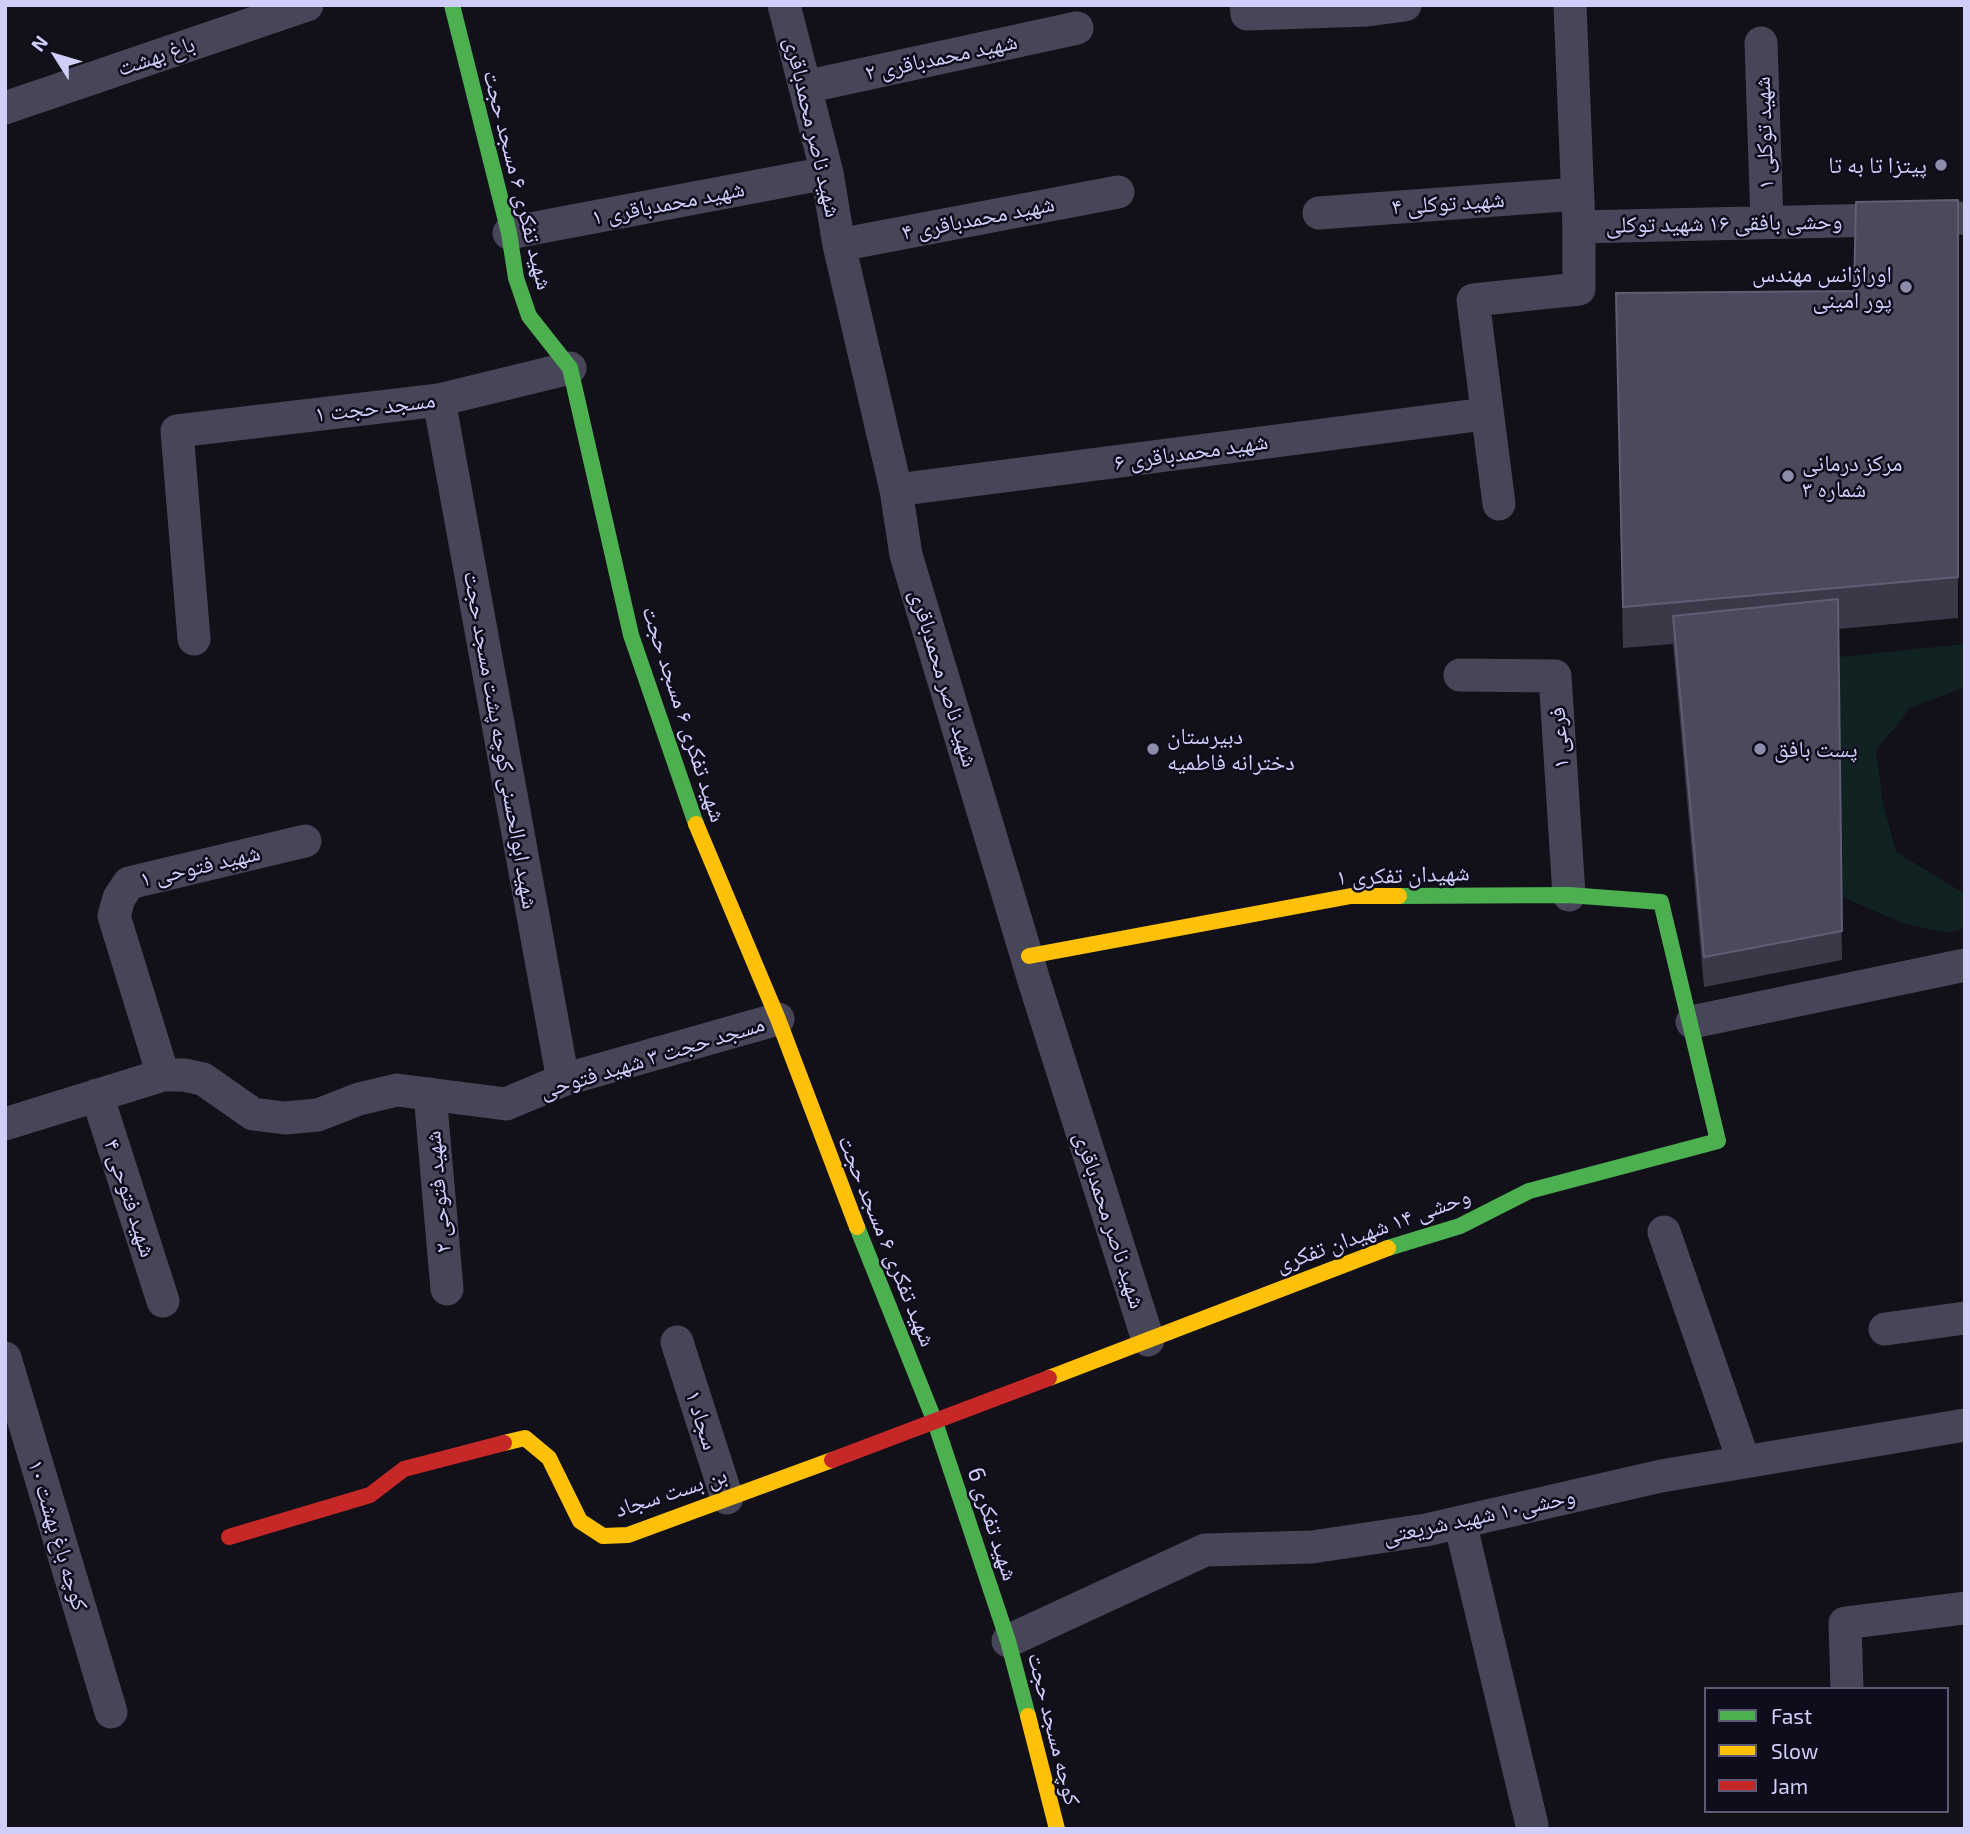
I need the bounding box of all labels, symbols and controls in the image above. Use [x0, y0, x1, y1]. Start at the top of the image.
north arrow [21, 21, 91, 91]
street label: شهید محمدباقری ۲ [862, 27, 1020, 87]
street label: باغ بهشت [114, 30, 198, 82]
text: N [26, 31, 52, 55]
street label: شهید ناصر محمدباقری [779, 34, 847, 220]
street label: شهید تفکری ۶ مسجد حجت [477, 67, 559, 293]
street label: شهید توکلی ۱ [1748, 76, 1780, 190]
place label: پیتزا تا به تا [1828, 151, 1927, 179]
marker: پیتزا تا به تا [1933, 157, 1949, 173]
street label: شهید محمدباقری ۱ [589, 175, 747, 231]
street label: شهید توکلی ۴ [1391, 185, 1505, 221]
street label: شهید محمدباقری ۴ [899, 190, 1057, 246]
street label: وحشی بافقی ۱۶ شهید توکلی [1605, 207, 1843, 239]
place label: اوراژانس مهندس پور امینی [1752, 260, 1892, 314]
marker: اوراژانس مهندس پور امینی [1898, 279, 1914, 295]
street label: مسجد حجت ۱ [313, 386, 437, 428]
street label: شهید محمدباقری ۶ [1112, 428, 1270, 476]
place label: مرکز درمانی شماره ۳ [1802, 449, 1903, 503]
marker: مرکز درمانی شماره ۳ [1780, 468, 1796, 484]
street label: شهید ابوالحسنی کوچه پشت مسجد حجت [458, 569, 544, 911]
street label: شهید ناصر محمدباقری [904, 586, 984, 770]
street label: شهید تفکری ۶ مسجد حجت [636, 603, 732, 825]
street label: فرعی ۱ [1543, 706, 1575, 770]
place label: دبیرستان دخترانه فاطمیه [1167, 722, 1295, 776]
place label: پست بافق [1774, 735, 1858, 763]
marker: دبیرستان دخترانه فاطمیه [1145, 741, 1161, 757]
marker: پست بافق [1752, 741, 1768, 757]
street label: شهید فتوحی ۱ [137, 839, 263, 893]
street label: شهیدان تفکری ۱ [1336, 859, 1470, 891]
street label: مسجد حجت ۳ شهید فتوحی [536, 1010, 768, 1104]
street label: شهید ناصر محمدباقری [1068, 1128, 1152, 1312]
street label: شهید فتوحی ۲ [419, 1130, 457, 1254]
street label: شهید تفکری ۶ مسجد حجت [832, 1131, 942, 1351]
street label: شهید فتوحی ۴ [98, 1135, 162, 1261]
street label: وحشی ۱۴ شهیدان تفکری [1272, 1182, 1474, 1278]
street label: سجاد ۱ [679, 1387, 725, 1453]
street label: کوچه باغ بهشت ۱۰ [22, 1456, 94, 1614]
street label: بن بست سجاد [611, 1461, 731, 1523]
street label: شهید تفکری 6 [962, 1464, 1024, 1584]
street label: وحشی۱۰ شهید شریعتی [1380, 1482, 1578, 1550]
street label: کوچه مسجد حجت [1022, 1650, 1086, 1808]
legend [1704, 1687, 1949, 1813]
text: Fast [1771, 1703, 1812, 1728]
text: Slow [1771, 1738, 1818, 1763]
text: Jam [1771, 1773, 1808, 1798]

